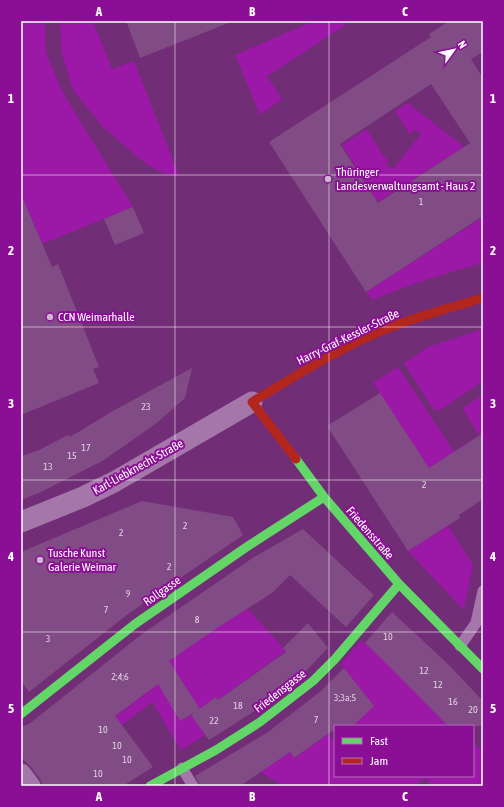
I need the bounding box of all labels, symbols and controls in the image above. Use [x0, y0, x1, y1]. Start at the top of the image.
text: A [95, 4, 103, 19]
text: B [249, 4, 256, 19]
text: C [402, 4, 408, 19]
north arrow [434, 30, 474, 70]
text: N [456, 39, 469, 51]
text: 1 [8, 91, 14, 106]
text: 1 [490, 91, 496, 106]
place label: Thüringer Landesverwaltungsamt - Haus 2 [336, 165, 475, 193]
marker: Thüringer Landesverwaltungsamt - Haus 2 [323, 174, 333, 184]
house number: 1 [419, 196, 424, 207]
text: 2 [8, 243, 14, 258]
text: 2 [490, 243, 496, 258]
street label: Harry-Graf-Kessler-Straße [295, 306, 401, 368]
place label: CCN Weimarhalle [58, 310, 135, 324]
marker: CCN Weimarhalle [45, 312, 55, 322]
text: 3 [8, 396, 14, 411]
text: 3 [490, 396, 496, 411]
house number: 23 [141, 401, 151, 412]
street label: Karl-Liebknecht-Straße [90, 436, 186, 498]
house number: 17 [81, 442, 91, 453]
house number: 15 [67, 450, 77, 461]
house number: 13 [43, 461, 53, 472]
house number: 2 [422, 479, 427, 490]
street label: Friedensstraße [343, 504, 397, 562]
house number: 2 [183, 520, 188, 531]
house number: 2 [119, 527, 124, 538]
place label: Tusche Kunst Galerie Weimar [48, 546, 117, 574]
text: 4 [7, 549, 14, 564]
text: 4 [489, 549, 496, 564]
marker: Tusche Kunst Galerie Weimar [35, 555, 45, 565]
house number: 2 [167, 561, 172, 572]
street label: Rollgasse [141, 573, 183, 609]
house number: 9 [126, 588, 131, 599]
house number: 7 [104, 604, 109, 615]
house number: 8 [195, 614, 200, 625]
house number: 10 [383, 631, 393, 642]
house number: 3 [46, 633, 51, 644]
house number: 12 [419, 665, 429, 676]
street label: Friedensgasse [251, 666, 309, 716]
house number: 2;4;6 [111, 671, 129, 682]
house number: 12 [433, 679, 443, 690]
house number: 3;3a;5 [334, 692, 356, 703]
house number: 16 [448, 696, 458, 707]
house number: 18 [233, 700, 243, 711]
text: 5 [8, 701, 14, 716]
text: 5 [490, 701, 496, 716]
house number: 20 [468, 704, 478, 715]
house number: 7 [314, 714, 319, 725]
house number: 22 [209, 715, 219, 726]
house number: 10 [98, 724, 108, 735]
legend [334, 725, 474, 777]
text: Fast [370, 734, 388, 748]
house number: 10 [112, 740, 122, 751]
house number: 10 [122, 754, 132, 765]
text: Jam [370, 754, 388, 768]
house number: 10 [93, 768, 103, 779]
text: A [95, 789, 103, 804]
text: B [249, 789, 256, 804]
text: C [402, 789, 408, 804]

